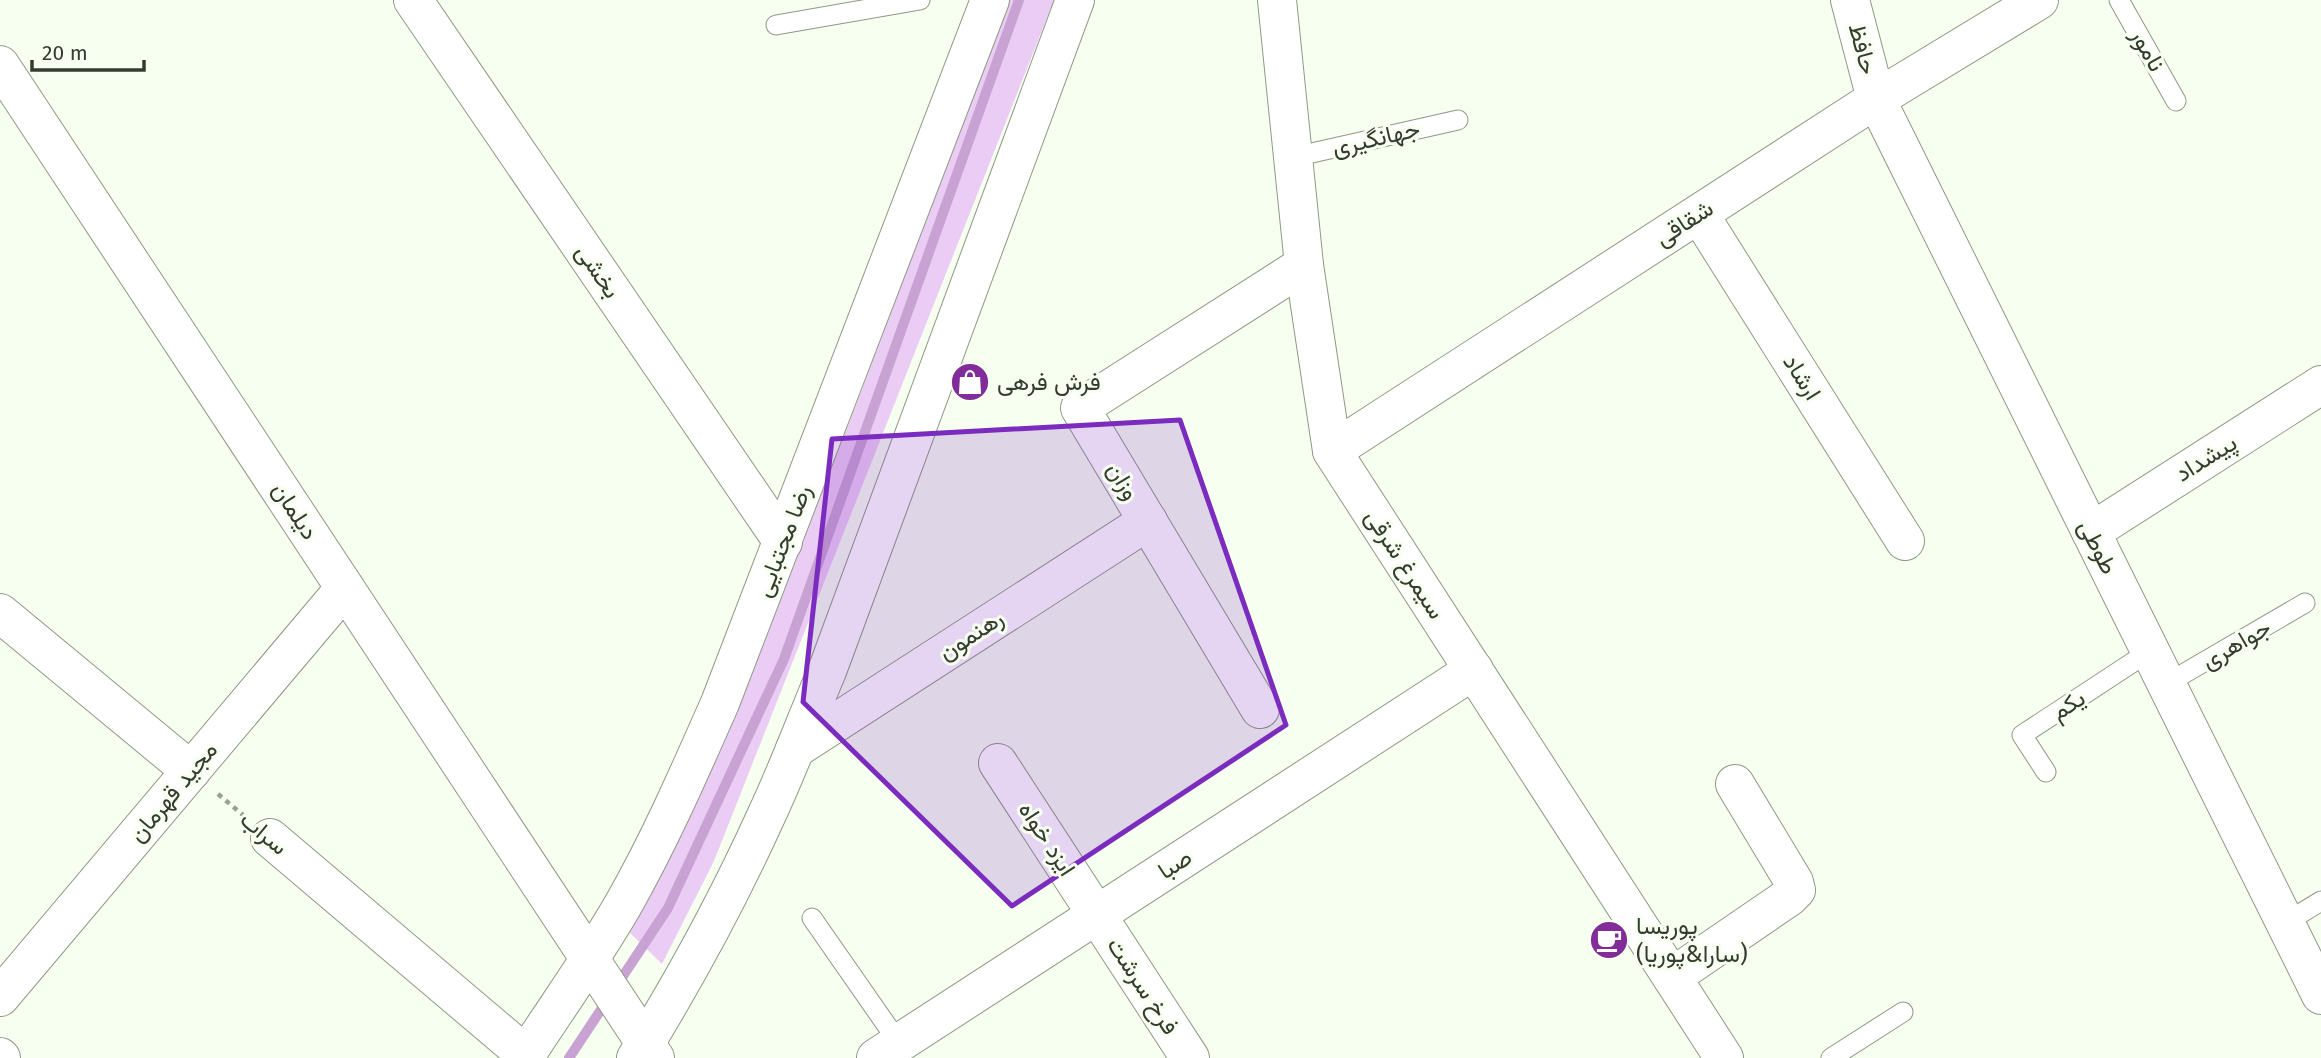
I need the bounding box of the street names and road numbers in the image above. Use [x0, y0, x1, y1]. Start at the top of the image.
street label: حافظ [1843, 20, 1883, 78]
street label: نامور [2124, 23, 2171, 77]
street label: جهانگیری [1329, 114, 1423, 163]
street label: شقاقی [1650, 194, 1718, 252]
street label: بخشی [570, 239, 626, 303]
street label: ارشاد [1776, 349, 1827, 406]
street label: پیشداد [2170, 428, 2243, 489]
street label: وزان [1100, 457, 1145, 505]
street label: دیلمان [266, 477, 324, 545]
street label: رضا مجتبایی [749, 481, 818, 601]
street label: سیمرغ شرقی [1358, 504, 1451, 625]
street label: طوطی [2072, 515, 2124, 579]
street label: رهنمون [933, 604, 1009, 667]
street label: جواهری [2196, 613, 2276, 676]
street label: یکم [2046, 684, 2091, 728]
street label: مجید قهرمان [123, 736, 224, 849]
street label: ایزد خواه [1012, 797, 1081, 882]
street label: سراب [234, 805, 293, 862]
street label: صبا [1153, 843, 1197, 885]
street label: فرخ سرشت [1100, 932, 1185, 1041]

